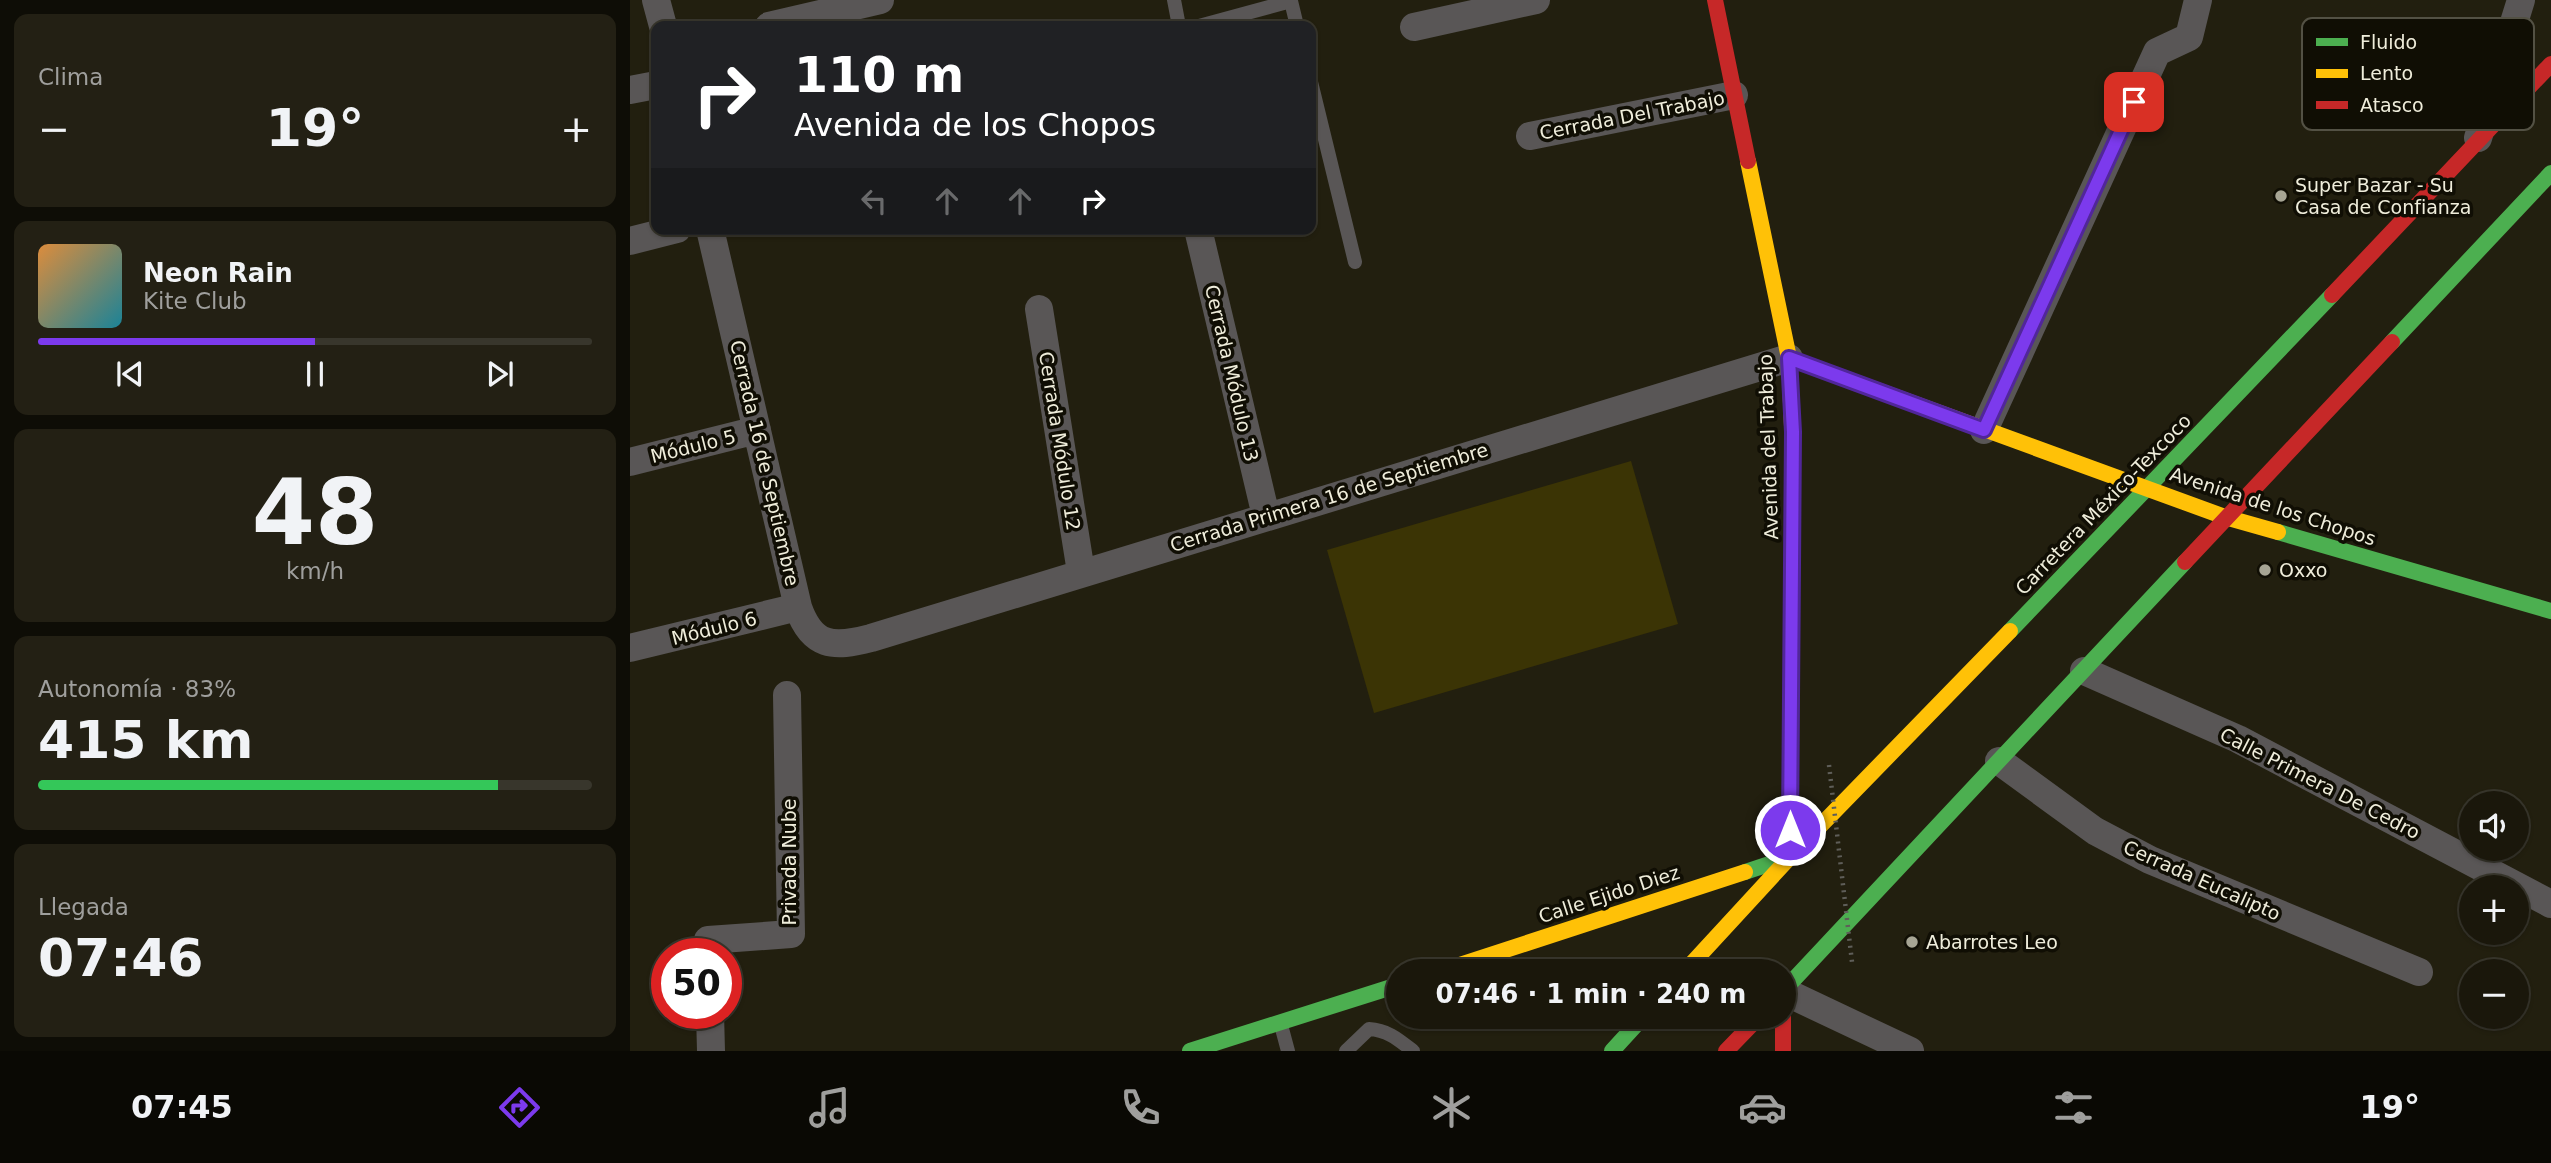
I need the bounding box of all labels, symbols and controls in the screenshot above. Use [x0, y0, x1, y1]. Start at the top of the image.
legend [2302, 18, 2534, 130]
text: Fluido [2360, 31, 2417, 53]
text: 110 m [794, 47, 964, 104]
icon: right [679, 49, 770, 140]
text: Lento [2360, 62, 2413, 84]
text: Clima [38, 64, 103, 90]
pin [2104, 72, 2164, 132]
icon: arrive [2115, 83, 2153, 121]
street label: Cerrada Del Trabajo [1538, 86, 1726, 144]
text: Atasco [2360, 94, 2424, 116]
text: 19° [266, 98, 364, 158]
text: Avenida de los Chopos [794, 106, 1156, 144]
text: − [38, 107, 70, 151]
text: + [560, 107, 592, 151]
place label: Super Bazar - Su Casa de Confianza [2295, 174, 2471, 218]
icon: left [855, 182, 893, 220]
icon: ahead [928, 182, 966, 220]
icon: ahead [1001, 182, 1039, 220]
icon: right [1074, 182, 1112, 220]
marker: Super Bazar - Su Casa de Confianza [2273, 188, 2289, 204]
text: Neon Rain [143, 258, 293, 288]
street label: Cerrada Módulo 13 [1201, 282, 1263, 464]
text: Kite Club [143, 288, 247, 314]
street label: Cerrada 16 de Septiembre [726, 338, 804, 588]
street label: Cerrada Módulo 12 [1035, 350, 1085, 532]
street label: Avenida del Trabajo [1754, 354, 1782, 540]
icon: previous [111, 355, 149, 393]
icon: pause [296, 355, 334, 393]
icon: next [481, 355, 519, 393]
street label: Carretera México-Texcoco [2011, 409, 2195, 599]
street label: Módulo 5 [648, 425, 738, 467]
street label: Cerrada Primera 16 de Septiembre [1167, 438, 1491, 556]
text: 48 [252, 460, 378, 565]
street label: Avenida de los Chopos [2167, 462, 2379, 550]
text: km/h [286, 558, 344, 584]
place label: Oxxo [2279, 559, 2327, 581]
marker: Oxxo [2257, 562, 2273, 578]
street label: Módulo 6 [669, 607, 759, 649]
text: Autonomía · 83% [38, 676, 236, 702]
text: 415 km [38, 710, 253, 770]
street label: Calle Primera De Cedro [2216, 723, 2424, 843]
map controls [2459, 791, 2529, 1029]
button: sound [2459, 791, 2529, 861]
position arrow [1753, 793, 1827, 867]
street label: Privada Nube [778, 799, 800, 925]
street label: Cerrada Eucalipto [2120, 835, 2284, 925]
street label: Calle Ejido Diez [1536, 861, 1682, 927]
button: + [2459, 875, 2529, 945]
text: Llegada [38, 894, 129, 920]
text: 07:46 [38, 928, 204, 988]
place label: Abarrotes Leo [1926, 931, 2058, 953]
marker: Abarrotes Leo [1904, 934, 1920, 950]
speed limit sign: 50 [651, 938, 742, 1029]
button: − [2459, 959, 2529, 1029]
text: 07:46 · 1 min · 240 m [1436, 979, 1746, 1009]
icon: directions [495, 1083, 544, 1132]
icon: music [805, 1083, 854, 1132]
icon: phone [1116, 1083, 1165, 1132]
icon: climate [1427, 1083, 1476, 1132]
icon: car [1738, 1083, 1787, 1132]
icon: filters [2049, 1083, 2098, 1132]
text: 07:45 [131, 1088, 233, 1126]
text: 19° [2359, 1088, 2420, 1126]

